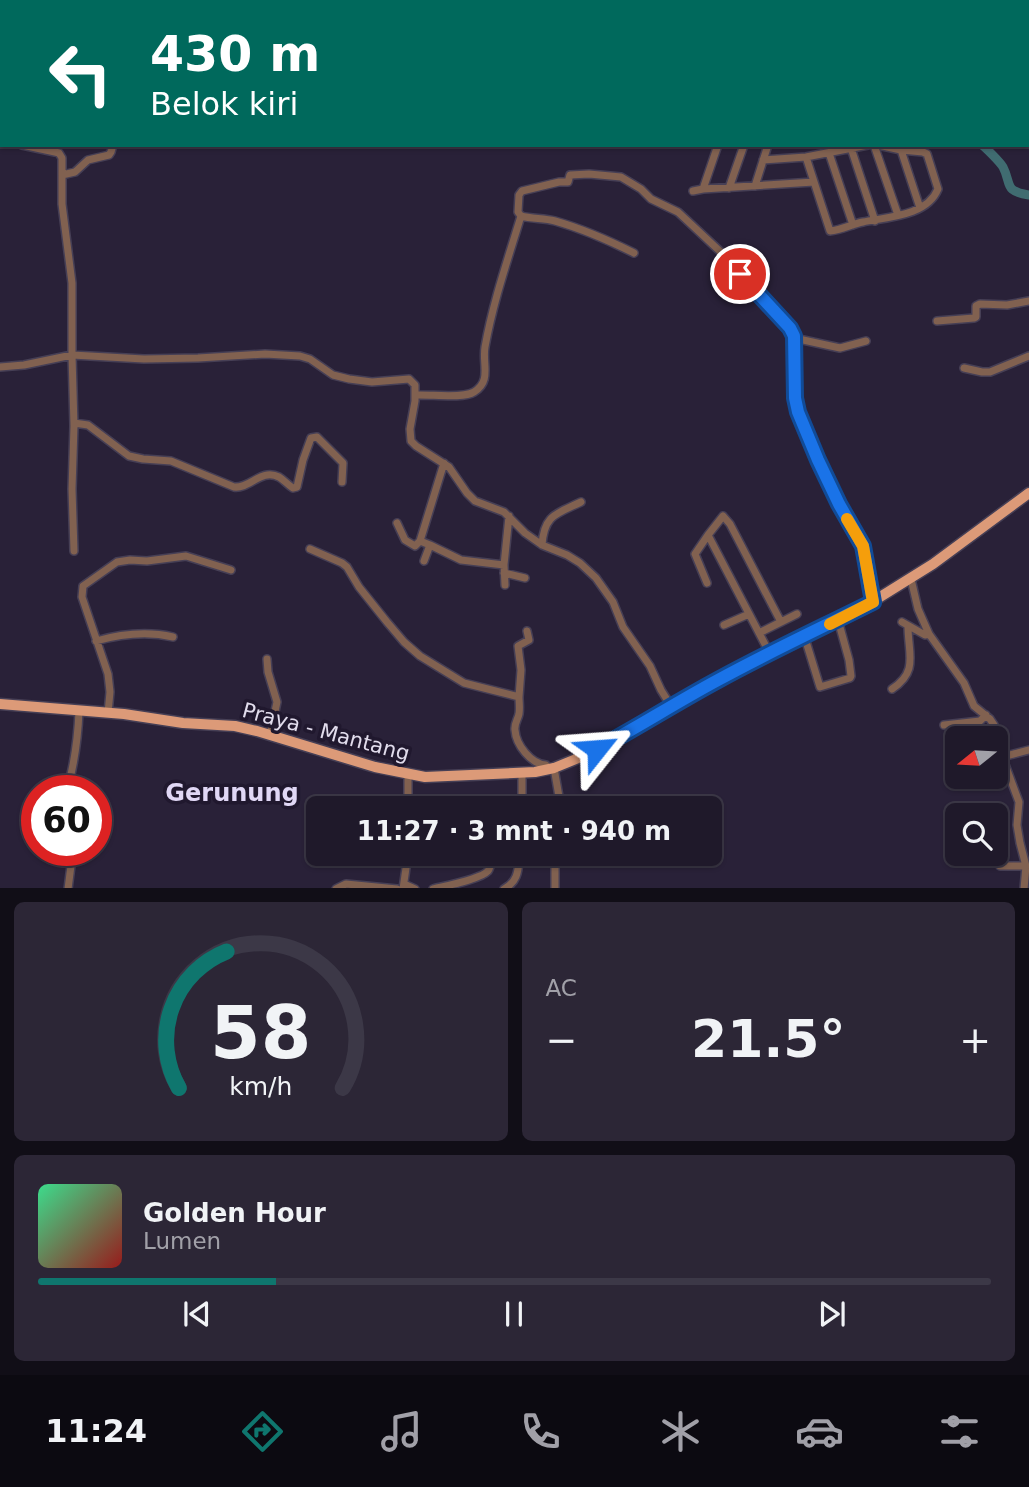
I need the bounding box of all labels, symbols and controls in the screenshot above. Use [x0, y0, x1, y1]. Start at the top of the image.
text: 430 m [150, 26, 320, 83]
icon: left [35, 28, 126, 119]
text: Belok kiri [150, 85, 298, 123]
pin [710, 244, 770, 304]
icon: arrive [721, 255, 759, 293]
street label: Praya - Mantang [240, 698, 412, 766]
position arrow [560, 712, 634, 786]
north arrow [945, 726, 1008, 789]
map controls [945, 726, 1008, 866]
speed limit sign: 60 [21, 775, 112, 866]
district label: Gerunung [165, 779, 299, 807]
button: search [945, 803, 1008, 866]
text: 11:27 · 3 mnt · 940 m [357, 816, 671, 846]
text: AC [546, 975, 577, 1001]
text: 58 [210, 990, 311, 1075]
text: 21.5° [691, 1009, 845, 1069]
text: − [546, 1018, 577, 1062]
text: + [959, 1018, 991, 1062]
text: km/h [229, 1071, 292, 1100]
text: Golden Hour [143, 1198, 326, 1228]
text: Lumen [143, 1228, 221, 1254]
icon: previous [178, 1295, 216, 1333]
icon: pause [495, 1295, 533, 1333]
icon: next [813, 1295, 851, 1333]
icon: directions [238, 1407, 287, 1456]
icon: music [377, 1407, 426, 1456]
icon: phone [516, 1407, 565, 1456]
icon: climate [656, 1407, 705, 1456]
icon: car [795, 1407, 844, 1456]
icon: filters [935, 1407, 984, 1456]
text: 11:24 [45, 1412, 147, 1450]

